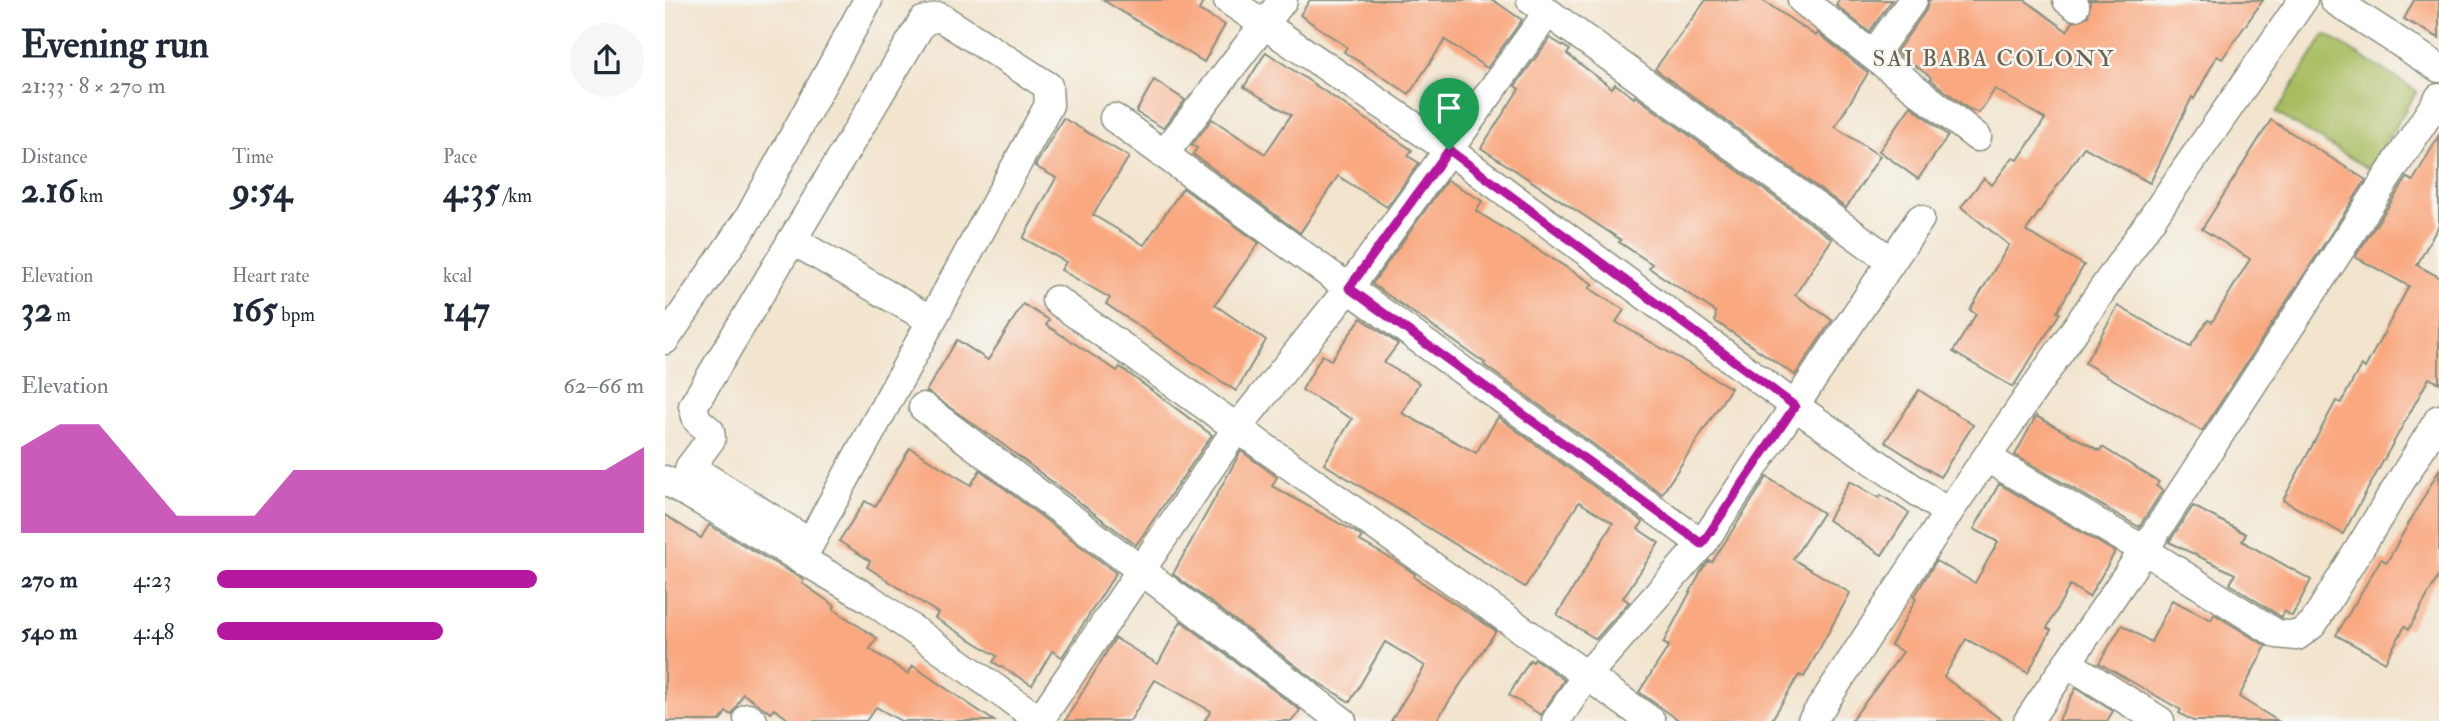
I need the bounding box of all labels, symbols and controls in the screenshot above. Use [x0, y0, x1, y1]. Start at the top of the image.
text: Evening run [21, 21, 209, 69]
button: share [570, 23, 644, 97]
district label: SAI BABA COLONY [1873, 44, 2115, 73]
text: 21:33 · 8 × 270 m [21, 71, 166, 100]
pin [1419, 78, 1479, 150]
icon: arrive [1430, 89, 1468, 127]
text: Distance [21, 145, 87, 169]
text: Time [232, 145, 274, 169]
text: Pace [443, 145, 477, 169]
text: 2.16 [21, 169, 76, 213]
text: 9:54 [232, 169, 292, 213]
text: 4:35 [443, 169, 499, 213]
text: km [76, 184, 103, 208]
text: /km [499, 184, 532, 208]
text: Elevation [21, 264, 93, 288]
text: Heart rate [232, 264, 309, 288]
text: kcal [443, 264, 472, 288]
text: 32 [21, 288, 52, 332]
text: 165 [232, 288, 277, 332]
text: 147 [443, 288, 490, 332]
text: m [52, 303, 71, 327]
text: bpm [277, 303, 315, 327]
text: Elevation [21, 371, 109, 400]
text: 62–66 m [563, 371, 644, 400]
text: 270 m [21, 565, 78, 594]
text: 4:23 [133, 565, 172, 594]
text: 540 m [21, 617, 77, 646]
text: 4:48 [133, 617, 174, 646]

